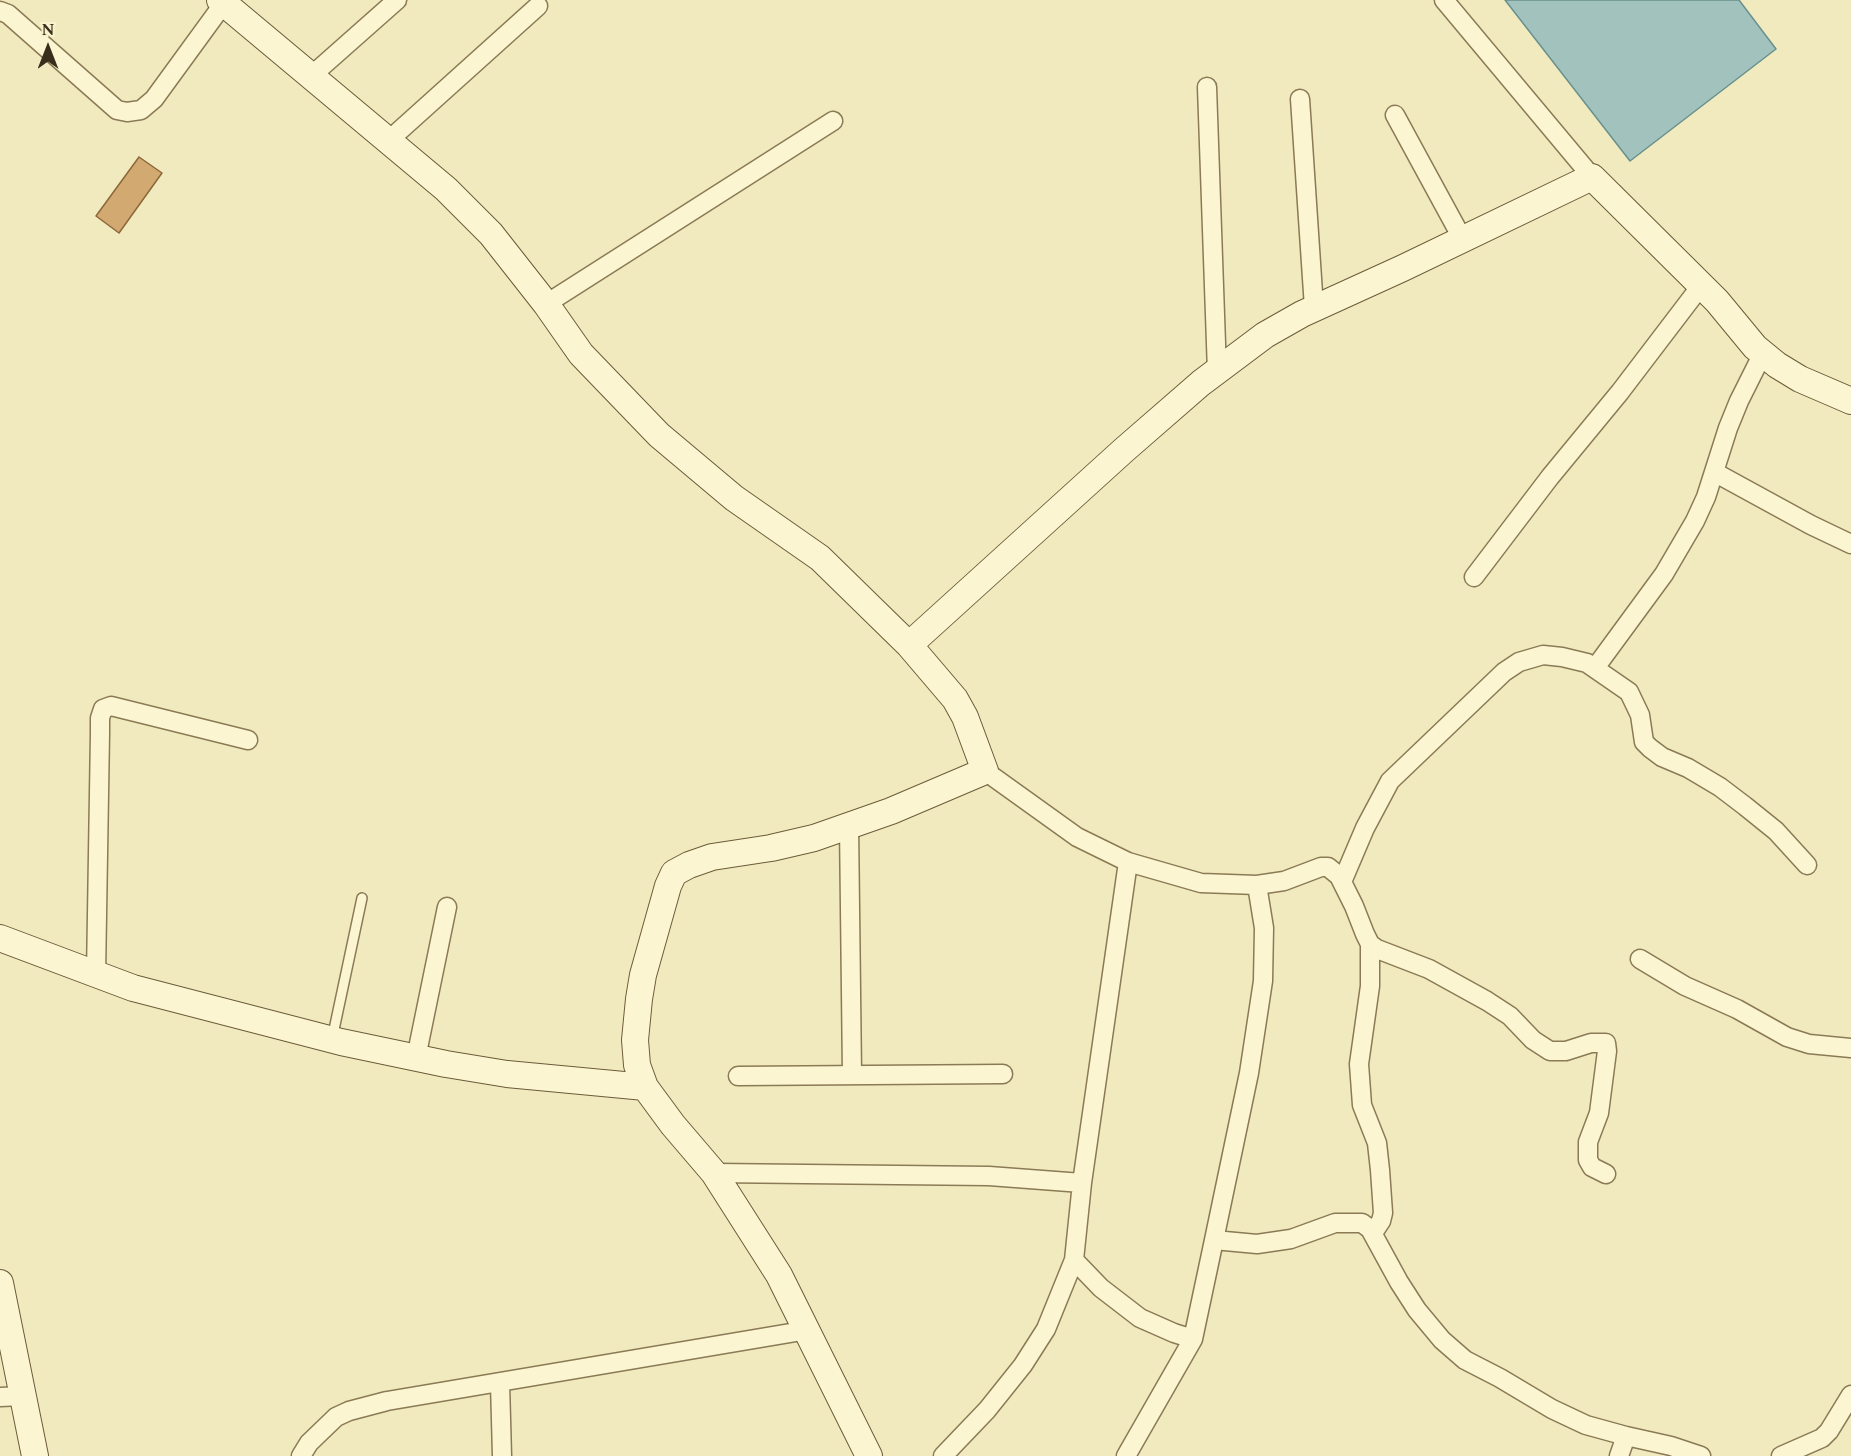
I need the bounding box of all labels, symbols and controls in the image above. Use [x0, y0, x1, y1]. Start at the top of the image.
north arrow [18, 18, 78, 78]
text: N [41, 18, 55, 42]

